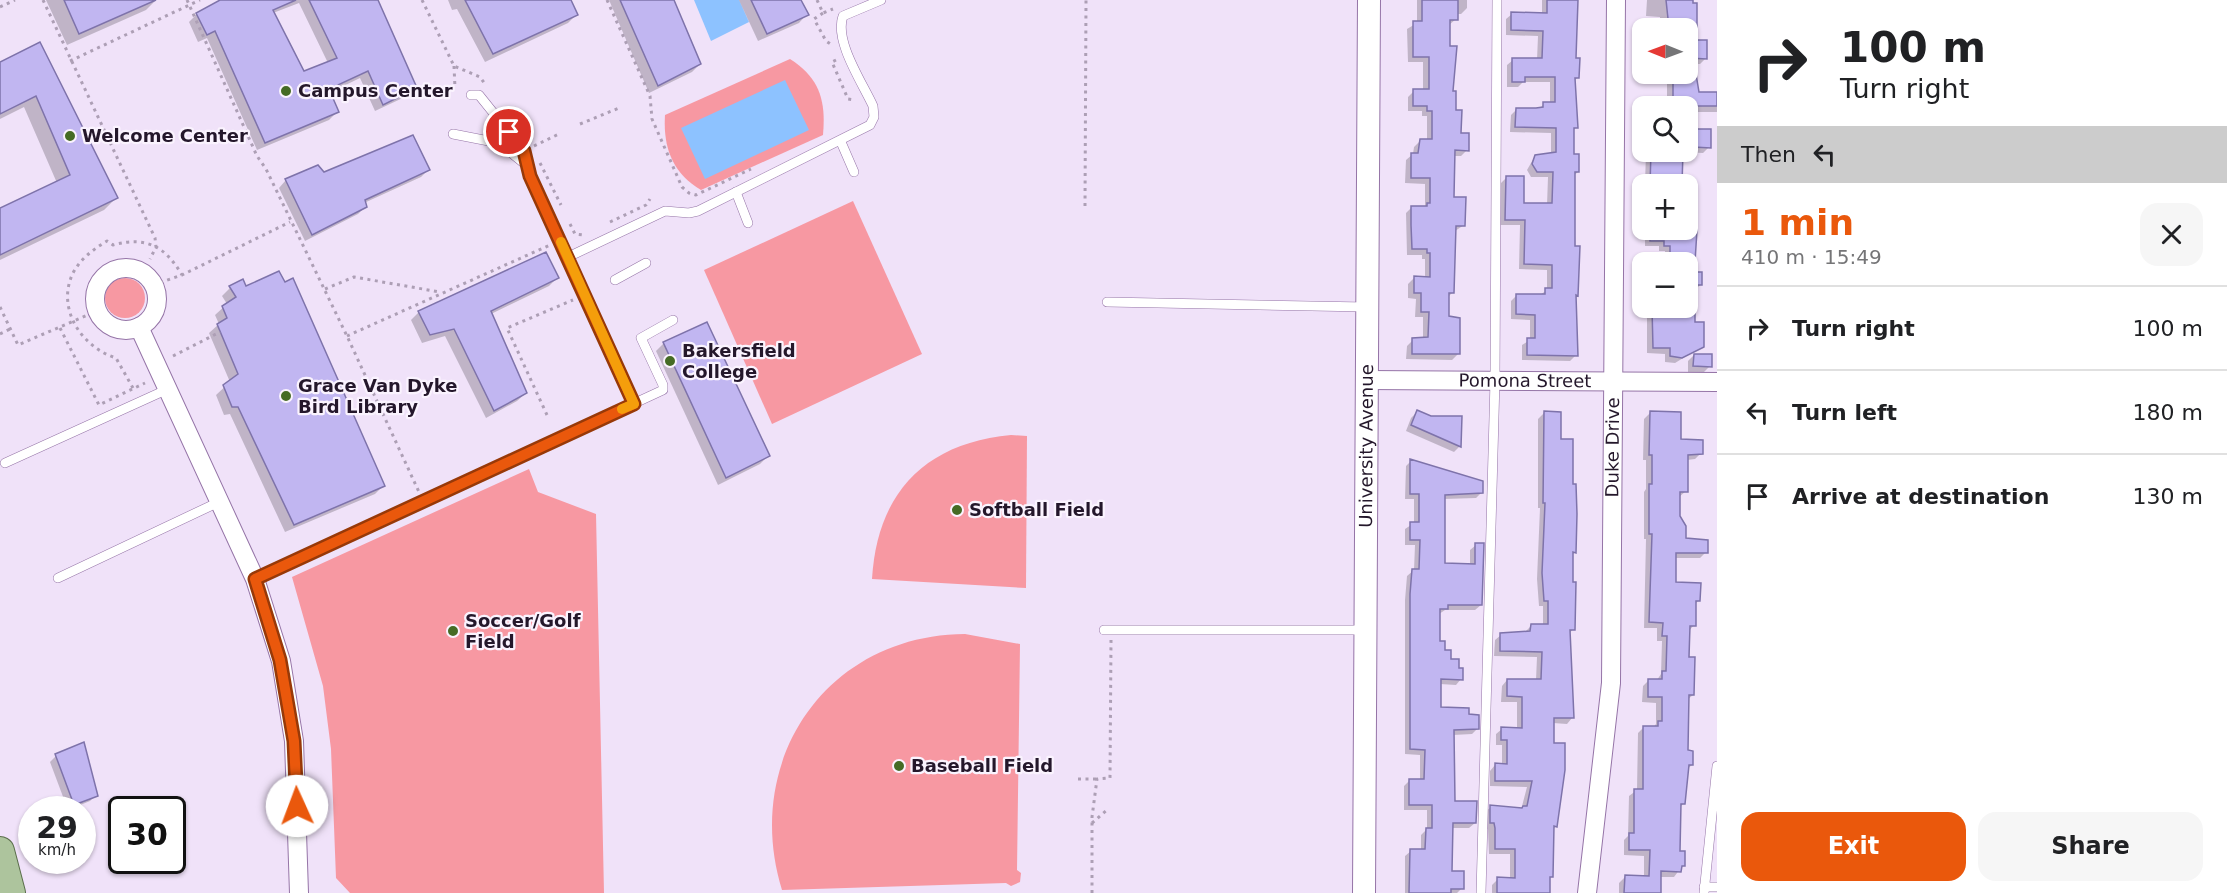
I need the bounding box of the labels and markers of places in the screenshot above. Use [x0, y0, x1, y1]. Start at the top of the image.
place label: Campus Center [298, 80, 453, 101]
marker: Campus Center [279, 84, 293, 98]
pin [483, 106, 534, 157]
place label: Welcome Center [82, 125, 248, 146]
marker: Welcome Center [63, 129, 77, 143]
place label: Bakersfield College [682, 340, 796, 382]
marker: Bakersfield College [663, 354, 677, 368]
place label: Grace Van Dyke Bird Library [298, 375, 458, 417]
marker: Grace Van Dyke Bird Library [279, 389, 293, 403]
place label: Softball Field [969, 499, 1104, 520]
marker: Softball Field [950, 503, 964, 517]
place label: Soccer/Golf Field [465, 610, 581, 652]
marker: Soccer/Golf Field [446, 624, 460, 638]
place label: Baseball Field [911, 755, 1053, 776]
marker: Baseball Field [892, 759, 906, 773]

